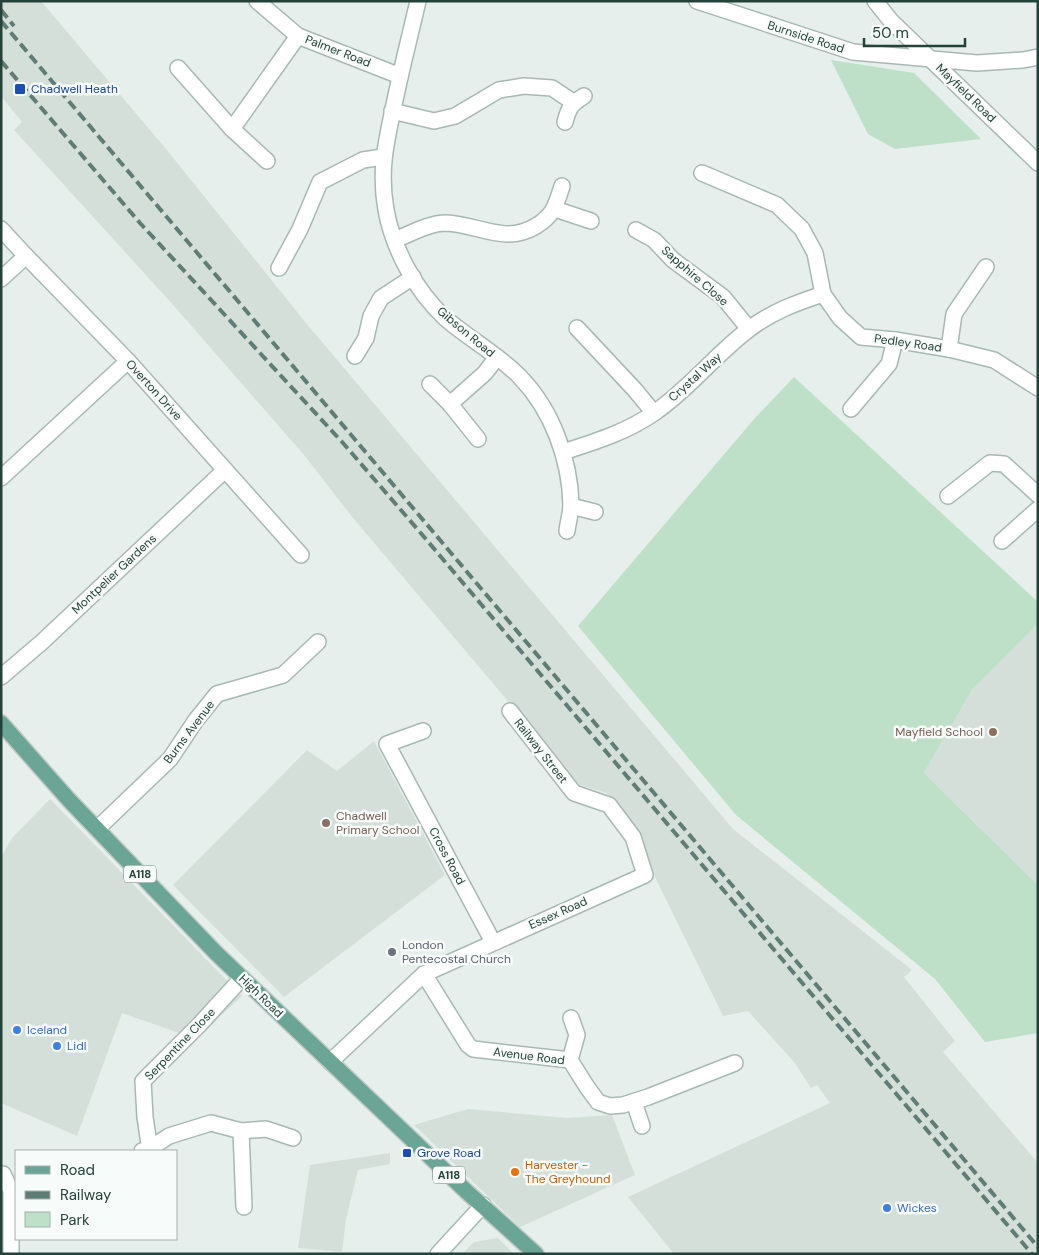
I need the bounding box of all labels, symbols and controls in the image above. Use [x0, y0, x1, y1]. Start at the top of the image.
scale bar [864, 15, 965, 47]
street label: Burnside Road [766, 17, 846, 57]
text: 50 m [872, 23, 909, 43]
street label: Palmer Road [303, 31, 373, 71]
street label: Mayfield Road [932, 60, 1000, 126]
place label: Chadwell Heath [31, 81, 118, 97]
marker: Chadwell Heath [13, 82, 27, 96]
street label: Sapphire Close [658, 242, 732, 310]
street label: Gibson Road [434, 303, 498, 361]
street label: Pedley Road [873, 330, 943, 356]
street label: Crystal Way [665, 349, 725, 405]
street label: Overton Drive [122, 356, 186, 424]
street label: Montpelier Gardens [68, 531, 160, 617]
street label: Burns Avenue [160, 697, 218, 767]
street label: Railway Street [511, 715, 572, 787]
place label: Mayfield School [895, 724, 983, 740]
marker: Mayfield School [987, 726, 999, 738]
place label: Chadwell Primary School [336, 808, 419, 838]
marker: Chadwell Primary School [320, 817, 332, 829]
street label: Cross Road [425, 824, 469, 888]
road number: A118 [124, 866, 156, 882]
street label: Essex Road [526, 893, 590, 933]
place label: London Pentecostal Church [402, 937, 511, 967]
marker: London Pentecostal Church [386, 946, 398, 958]
street label: High Road [235, 971, 287, 1021]
street label: Serpentine Close [141, 1004, 219, 1084]
place label: Iceland [27, 1022, 67, 1038]
marker: Iceland [11, 1024, 23, 1036]
place label: Lidl [67, 1038, 86, 1054]
marker: Lidl [51, 1040, 63, 1052]
street label: Avenue Road [492, 1044, 566, 1068]
place label: Grove Road [417, 1145, 481, 1161]
marker: Grove Road [401, 1147, 413, 1159]
legend [15, 1150, 178, 1240]
place label: Harvester - The Greyhound [525, 1157, 611, 1187]
text: Road [60, 1160, 95, 1180]
road number: A118 [433, 1166, 465, 1184]
marker: Harvester - The Greyhound [509, 1166, 521, 1178]
text: Railway [60, 1185, 112, 1205]
place label: Wickes [897, 1200, 937, 1216]
marker: Wickes [881, 1202, 893, 1214]
text: Park [60, 1210, 90, 1230]

